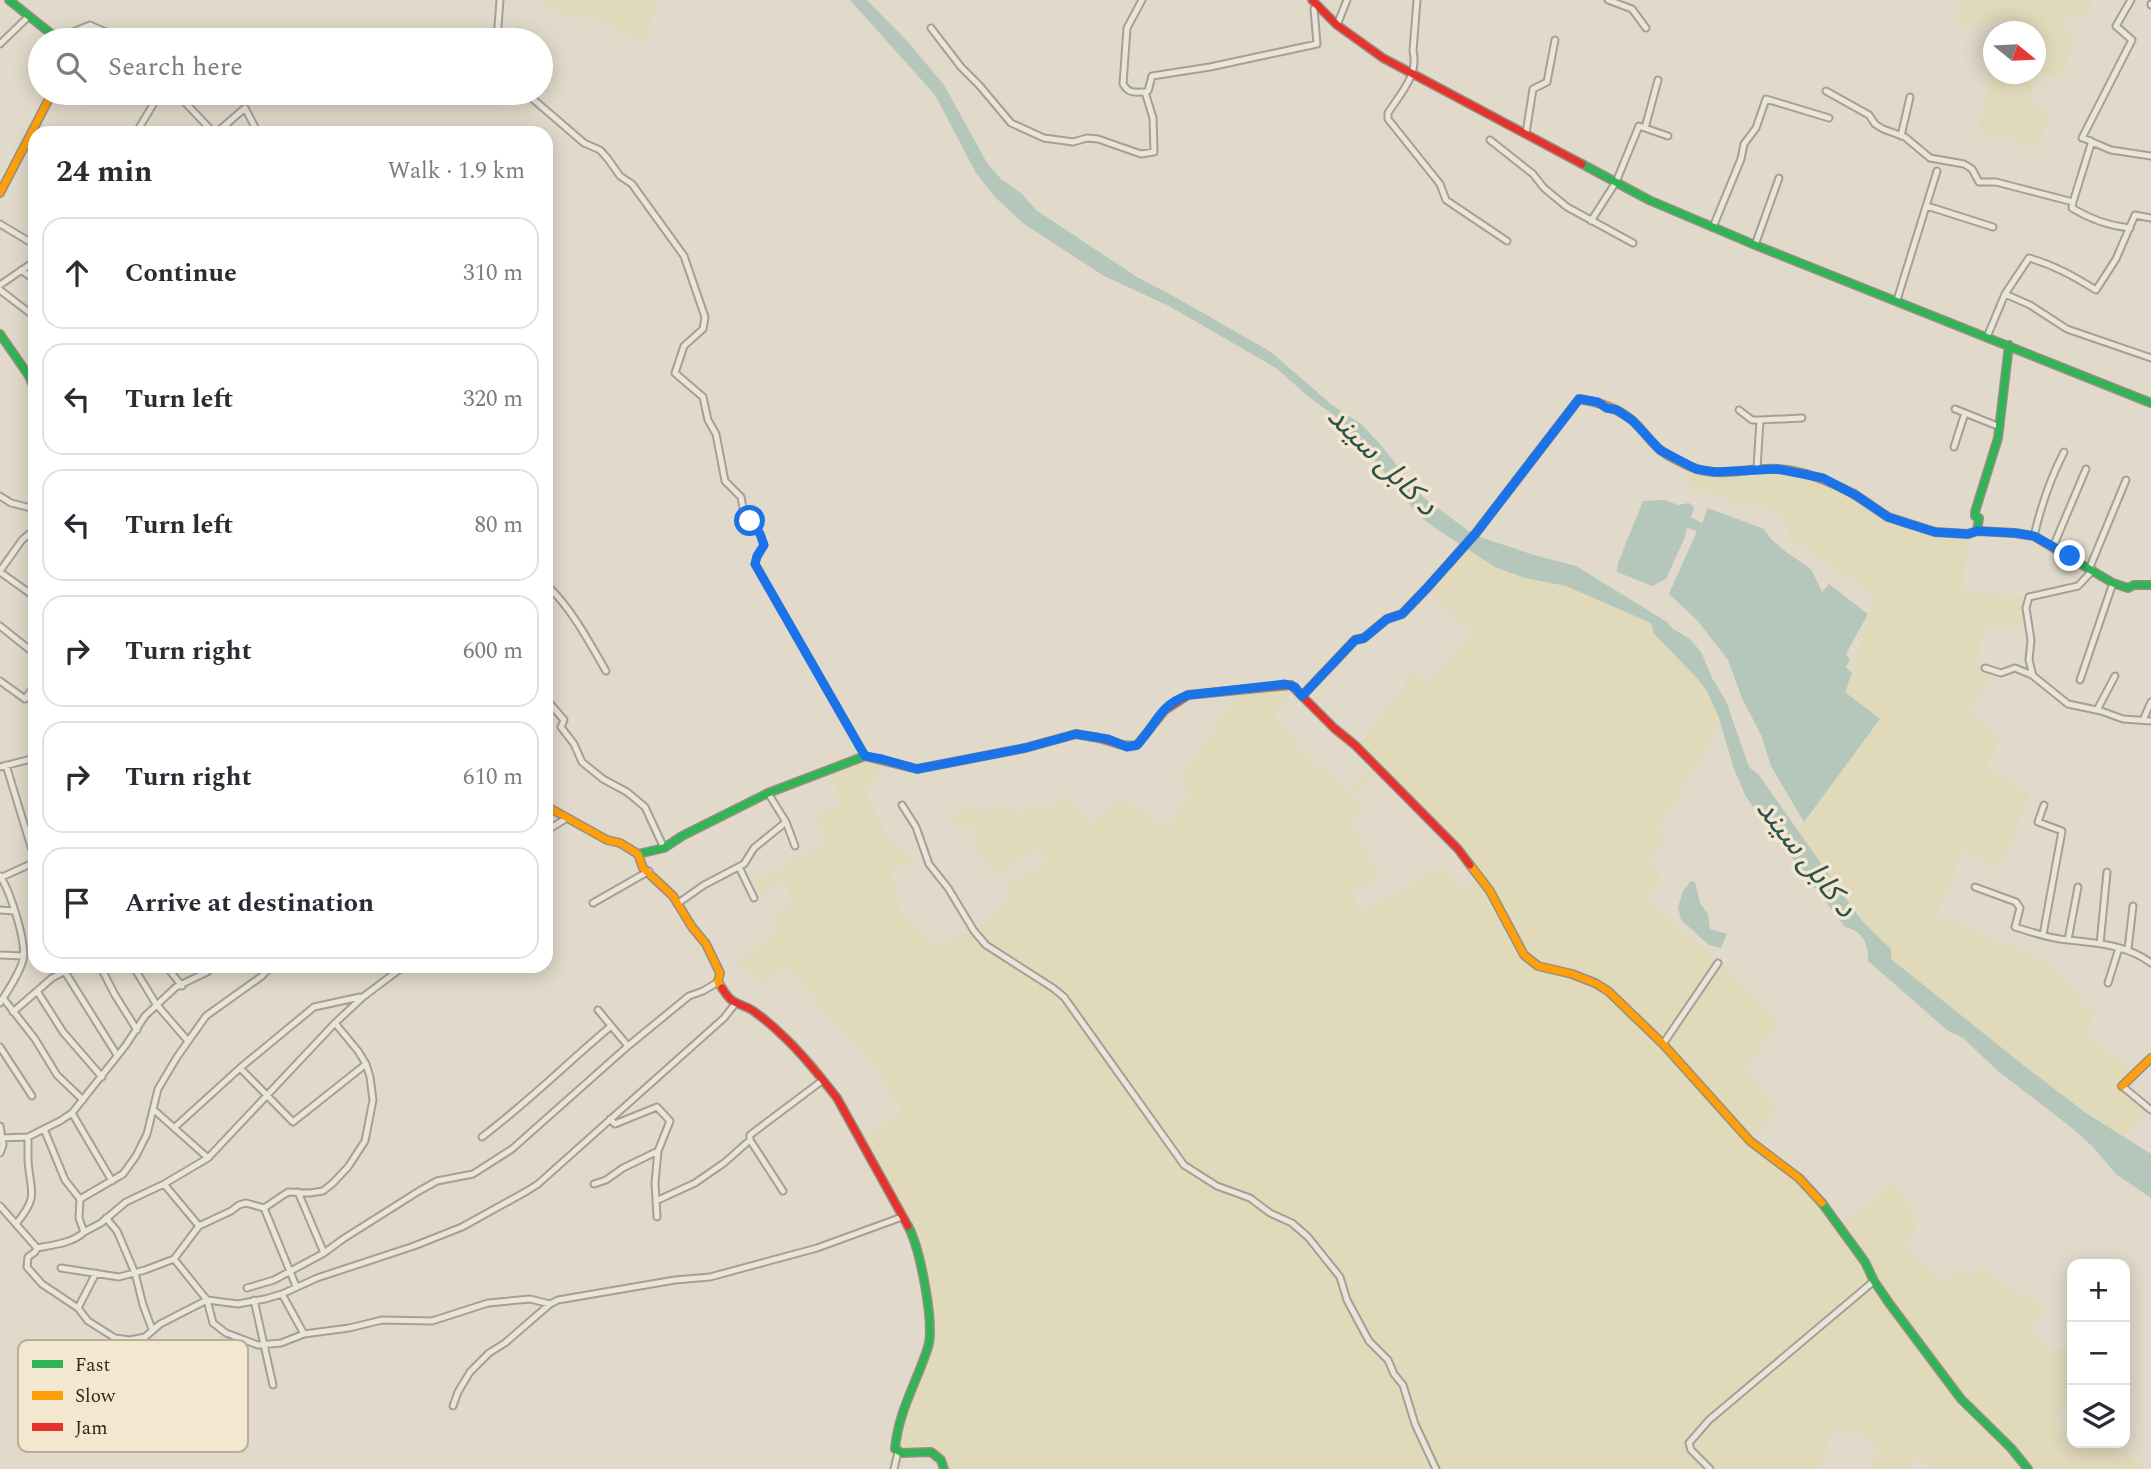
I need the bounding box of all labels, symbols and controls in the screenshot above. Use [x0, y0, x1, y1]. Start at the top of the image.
north arrow [1983, 21, 2046, 84]
search box [28, 28, 553, 105]
text: Search here [108, 47, 243, 87]
icon: search [52, 48, 90, 86]
text: 24 min [56, 149, 153, 195]
text: Walk · 1.9 km [388, 154, 525, 189]
text: Continue [125, 253, 237, 293]
icon: ahead [58, 254, 96, 292]
text: 310 m [463, 256, 523, 291]
text: Turn left [125, 379, 233, 419]
icon: left [58, 380, 96, 418]
text: 320 m [463, 382, 523, 417]
water label: د کابل سيند [1316, 395, 1448, 527]
text: Turn left [125, 505, 233, 545]
route start [734, 505, 765, 536]
icon: left [58, 506, 96, 544]
text: 80 m [474, 508, 523, 543]
route end [2054, 540, 2085, 571]
text: Turn right [125, 631, 252, 671]
icon: right [58, 632, 96, 670]
text: 600 m [463, 634, 523, 669]
text: Turn right [125, 757, 252, 797]
icon: right [58, 758, 96, 796]
text: 610 m [463, 760, 523, 795]
water label: د کابل سيند [1745, 788, 1868, 928]
text: Arrive at destination [125, 883, 374, 923]
icon: arrive [58, 884, 96, 922]
map controls [2067, 1259, 2130, 1448]
button: + [2067, 1259, 2130, 1322]
button: − [2067, 1322, 2130, 1385]
legend [18, 1340, 248, 1452]
text: Fast [75, 1351, 111, 1380]
text: Slow [75, 1382, 116, 1411]
button: layers [2067, 1385, 2130, 1448]
text: Jam [75, 1414, 107, 1443]

